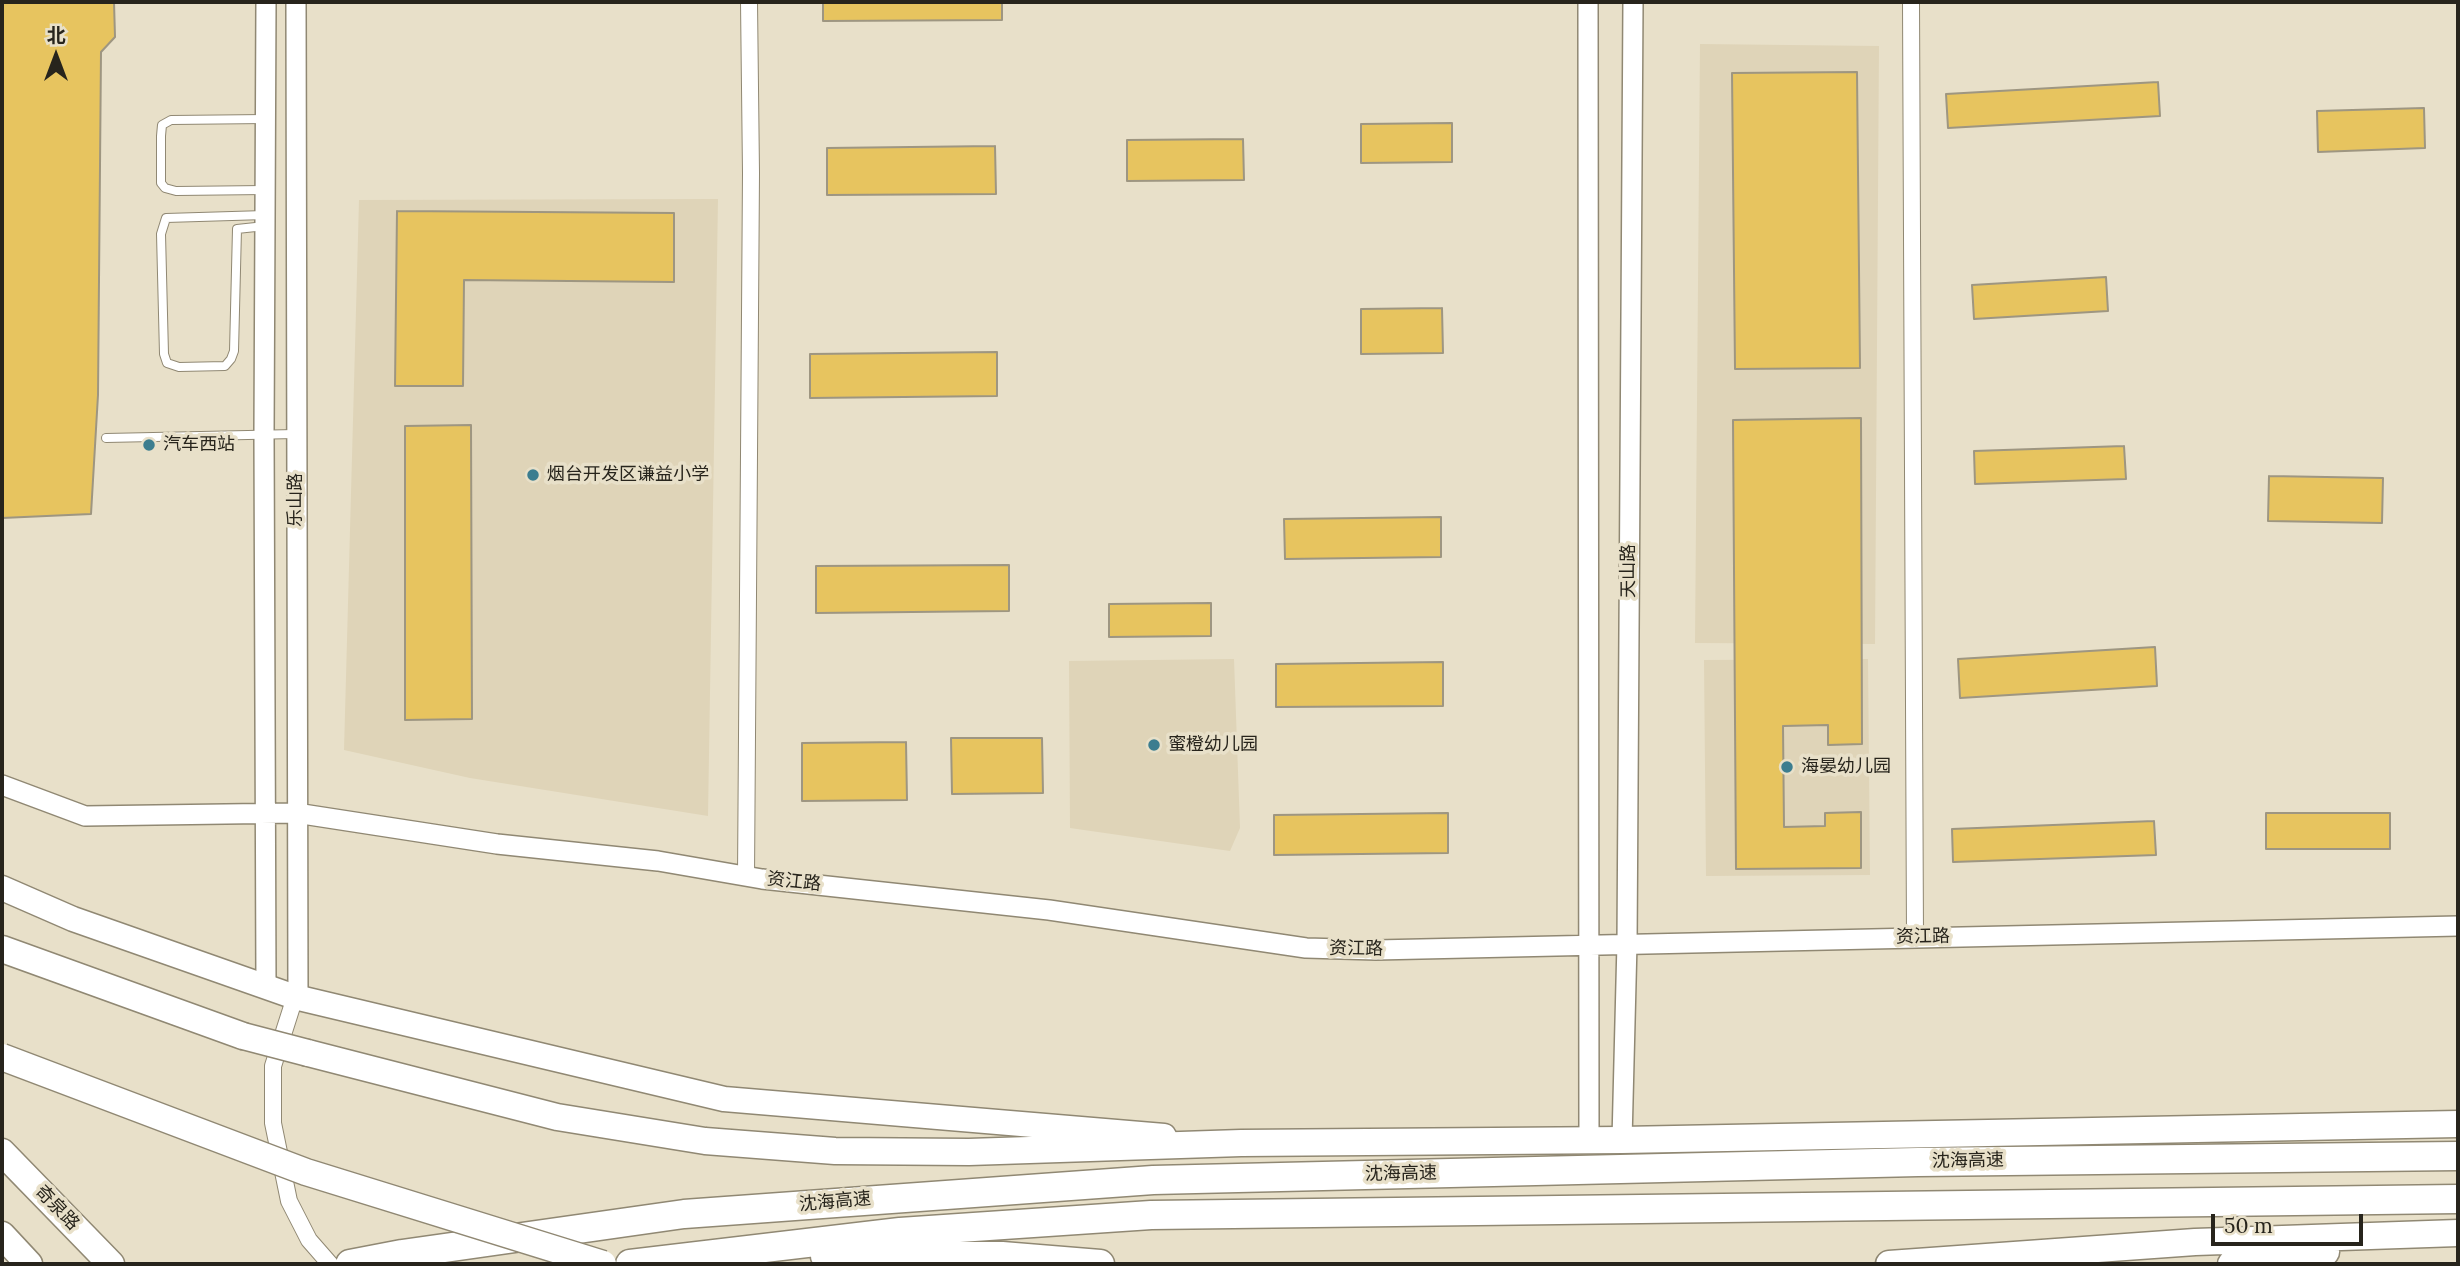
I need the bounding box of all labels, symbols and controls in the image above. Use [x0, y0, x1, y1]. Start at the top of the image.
north arrow [21, 21, 91, 91]
text: 北 [46, 23, 66, 47]
place label: 汽车西站 [163, 434, 235, 456]
marker: 汽车西站 [141, 437, 157, 453]
place label: 烟台开发区谦益小学 [547, 464, 709, 486]
marker: 烟台开发区谦益小学 [525, 467, 541, 483]
street label: 乐山路 [285, 473, 307, 527]
street label: 天山路 [1618, 544, 1640, 598]
place label: 蜜橙幼儿园 [1168, 734, 1258, 756]
marker: 蜜橙幼儿园 [1146, 737, 1162, 753]
place label: 海晏幼儿园 [1801, 756, 1891, 778]
marker: 海晏幼儿园 [1779, 759, 1795, 775]
street label: 资江路 [766, 868, 822, 896]
street label: 资江路 [1896, 926, 1950, 948]
street label: 资江路 [1329, 938, 1383, 960]
street label: 沈海高速 [1932, 1150, 2004, 1172]
street label: 沈海高速 [1365, 1163, 1437, 1185]
street label: 奇泉路 [30, 1181, 84, 1235]
street label: 沈海高速 [798, 1188, 872, 1216]
scale bar [2215, 1200, 2367, 1244]
text: 50 m [2224, 1212, 2273, 1239]

